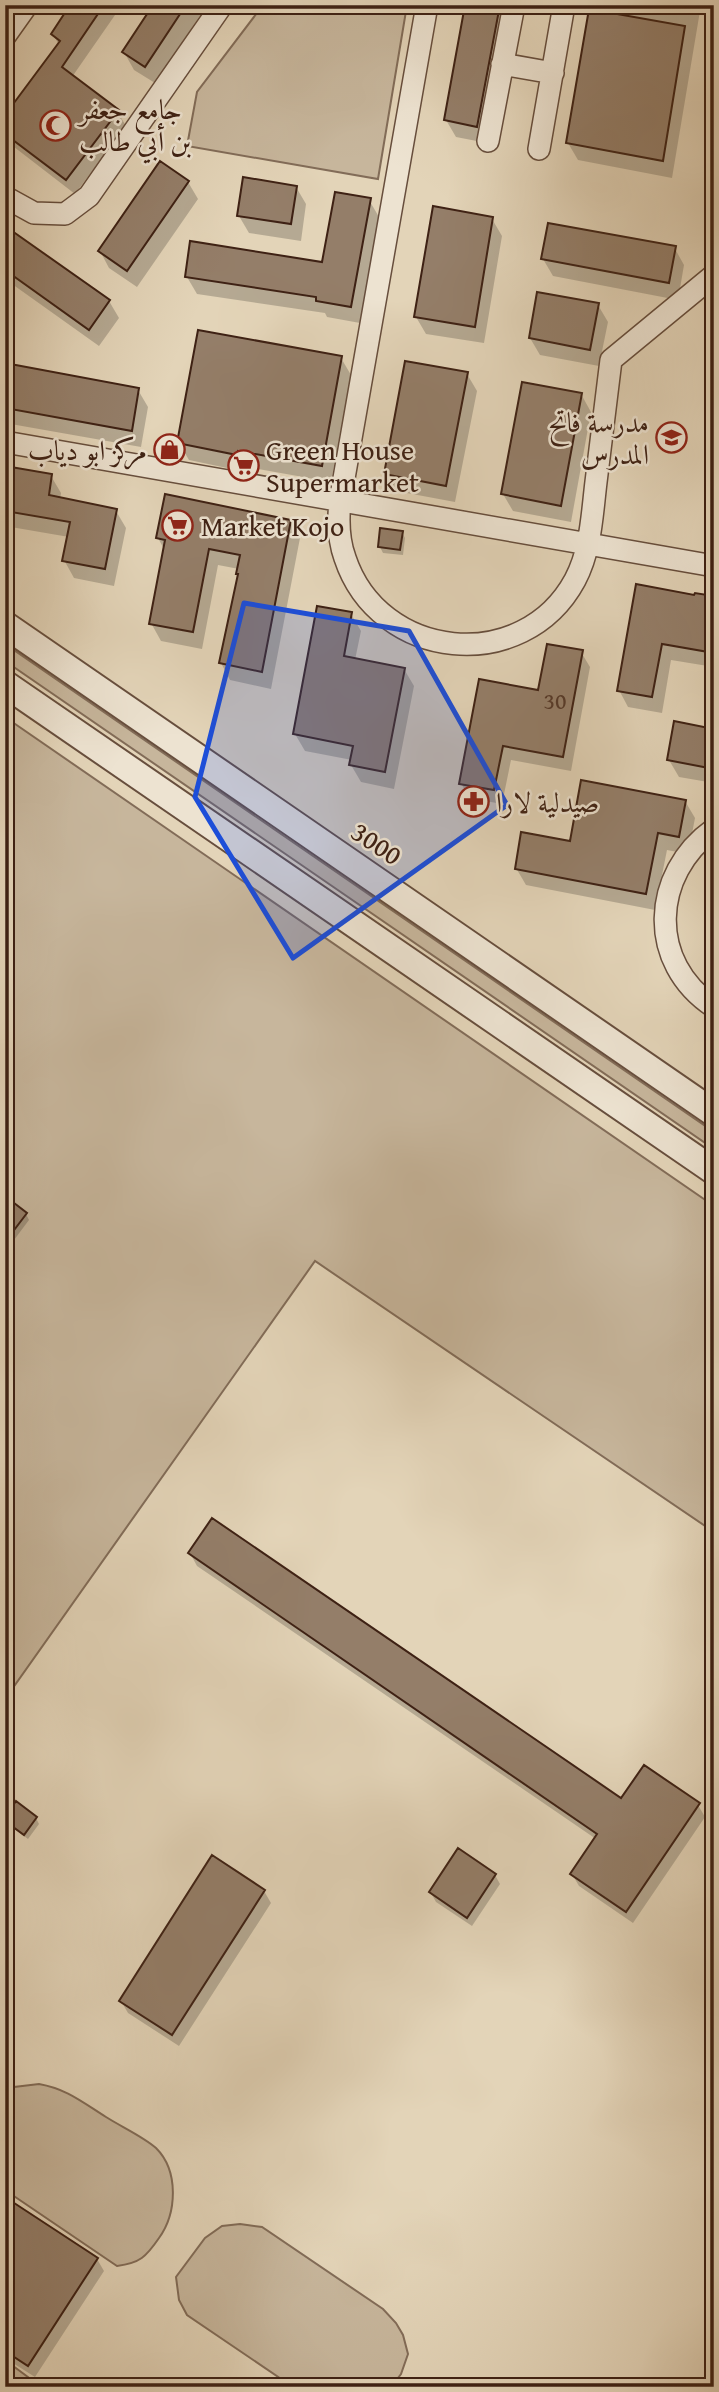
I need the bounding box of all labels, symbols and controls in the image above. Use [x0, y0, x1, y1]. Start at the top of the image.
place label: جامع جعفر بن أبي طالب [76, 88, 191, 164]
mosque icon: جامع جعفر بن أبي طالب [39, 108, 73, 142]
place label: مدرسة فاتح المدرس [548, 401, 649, 474]
school or university icon: مدرسة فاتح المدرس [655, 421, 689, 455]
place label: مركز ابو دياب [28, 429, 147, 470]
place label: Green House Supermarket [266, 429, 419, 502]
shop icon: مركز ابو دياب [153, 433, 187, 467]
supermarket icon: Green House Supermarket [226, 449, 260, 483]
place label: Market Kojo [201, 505, 344, 546]
supermarket icon: Market Kojo [161, 509, 195, 543]
house number: 30 [543, 683, 567, 718]
place label: صيدلية لارا [496, 781, 599, 822]
pharmacy icon: صيدلية لارا [456, 785, 490, 819]
street label: 3000 [343, 811, 411, 875]

